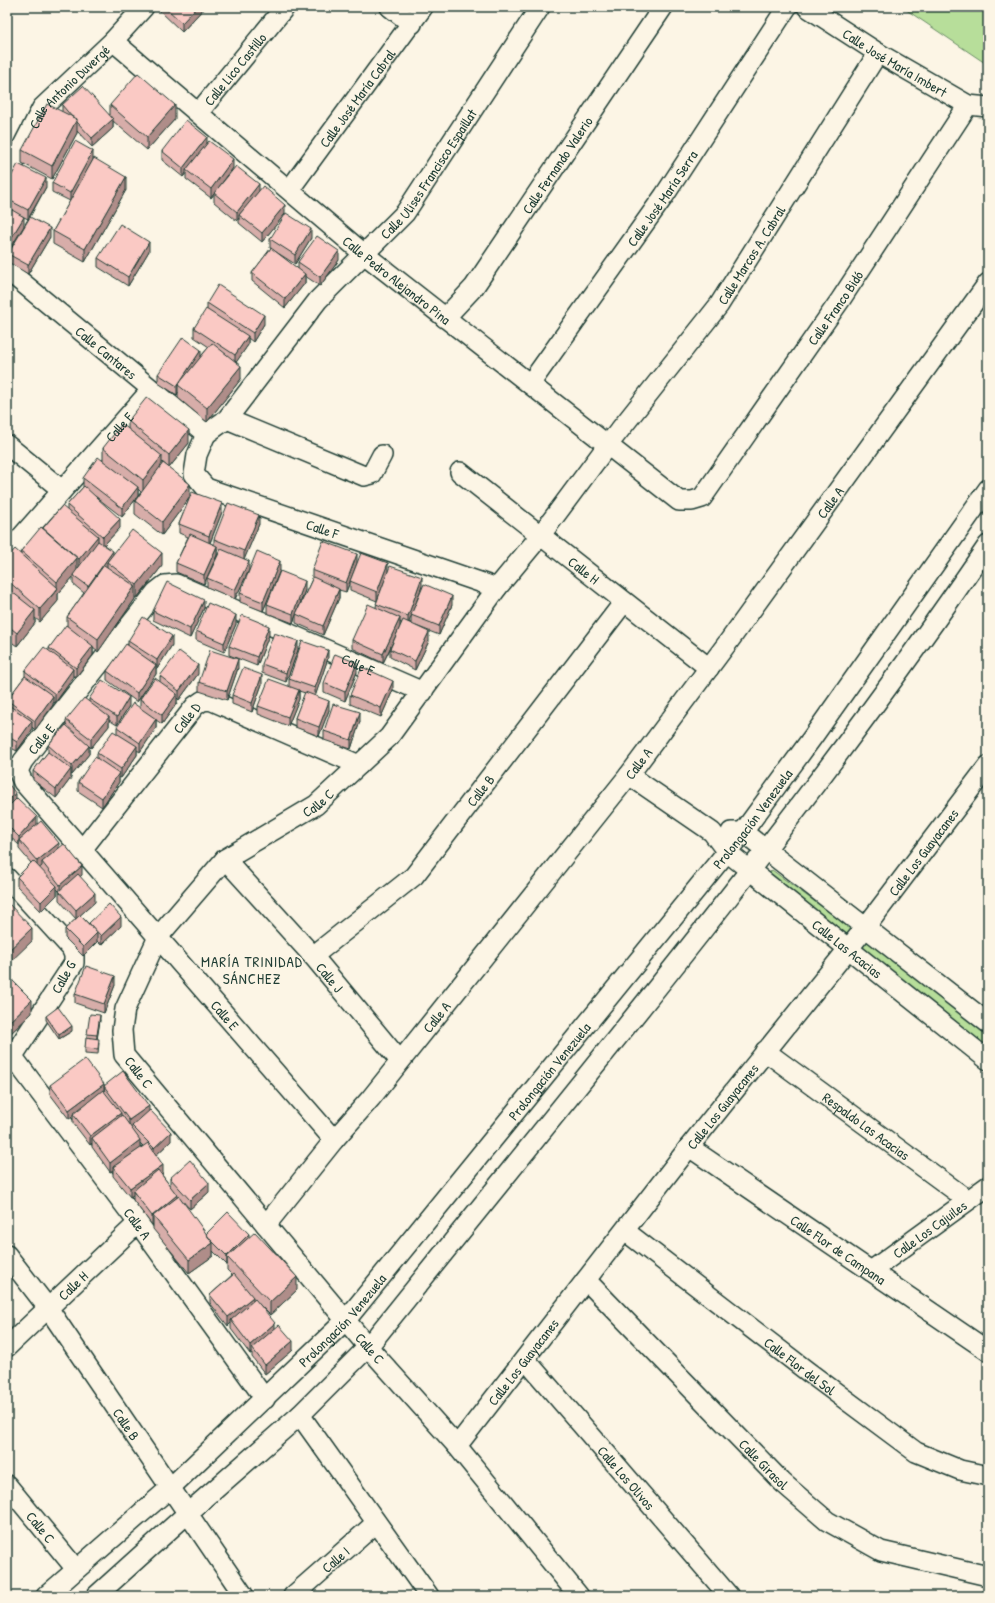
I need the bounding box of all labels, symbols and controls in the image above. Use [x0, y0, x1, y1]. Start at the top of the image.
street label: Calle José María Imbert [839, 23, 951, 101]
street label: Calle Lico Castillo [199, 28, 270, 109]
street label: Calle Antonio Duvergé [24, 40, 114, 132]
street label: Calle José María Cabral [314, 44, 399, 151]
street label: Calle Ulises Francisco Espaillat [375, 105, 481, 243]
street label: Calle Fernando Valerio [517, 112, 596, 217]
street label: Calle José María Serra [622, 146, 701, 250]
street label: Calle Marcos A. Cabral [712, 201, 789, 308]
street label: Calle Pedro Alejandro Pina [339, 231, 455, 329]
street label: Calle Franco Bidó [802, 266, 867, 349]
street label: Calle Cantares [72, 321, 141, 383]
street label: Calle E [100, 407, 137, 445]
street label: Calle A [812, 482, 848, 522]
street label: Calle F [304, 514, 342, 543]
street label: Calle H [565, 552, 604, 588]
street label: Calle E [339, 648, 378, 679]
street label: Calle D [168, 698, 204, 737]
street label: Calle E [23, 719, 59, 758]
street label: Calle A [620, 743, 656, 783]
street label: Prolongación Venezuela [708, 764, 796, 872]
street label: Calle B [462, 770, 498, 810]
street label: Calle C [298, 784, 338, 821]
street label: Calle Los Guayacanes [883, 804, 962, 899]
street label: Calle Las Acacias [809, 914, 887, 982]
district label: MARÍA TRINIDAD SÁNCHEZ [201, 951, 303, 989]
street label: Calle G [46, 957, 80, 997]
street label: Calle J [312, 958, 348, 996]
street label: Calle E [207, 996, 243, 1034]
street label: Calle A [418, 997, 454, 1036]
street label: Prolongación Venezuela [503, 1018, 595, 1124]
street label: Calle C [121, 1052, 158, 1092]
street label: Calle Los Guayacanes [682, 1059, 762, 1153]
street label: Respaldo Las Acacias [819, 1087, 914, 1164]
street label: Calle Los Cajuiles [888, 1195, 970, 1262]
street label: Calle A [120, 1204, 156, 1243]
street label: Calle Flor de Campana [787, 1210, 890, 1289]
street label: Calle H [53, 1266, 92, 1304]
street label: Prolongación Venezuela [294, 1269, 390, 1370]
street label: Calle Los Guayacanes [483, 1314, 562, 1409]
street label: Calle C [351, 1328, 389, 1368]
street label: Calle Flor del Sol [761, 1332, 840, 1399]
street label: Calle B [109, 1404, 145, 1444]
street label: Calle Girasol [735, 1434, 793, 1494]
street label: Calle Los Olivos [594, 1441, 660, 1513]
street label: Calle C [23, 1507, 60, 1547]
street label: Calle I [317, 1542, 353, 1576]

